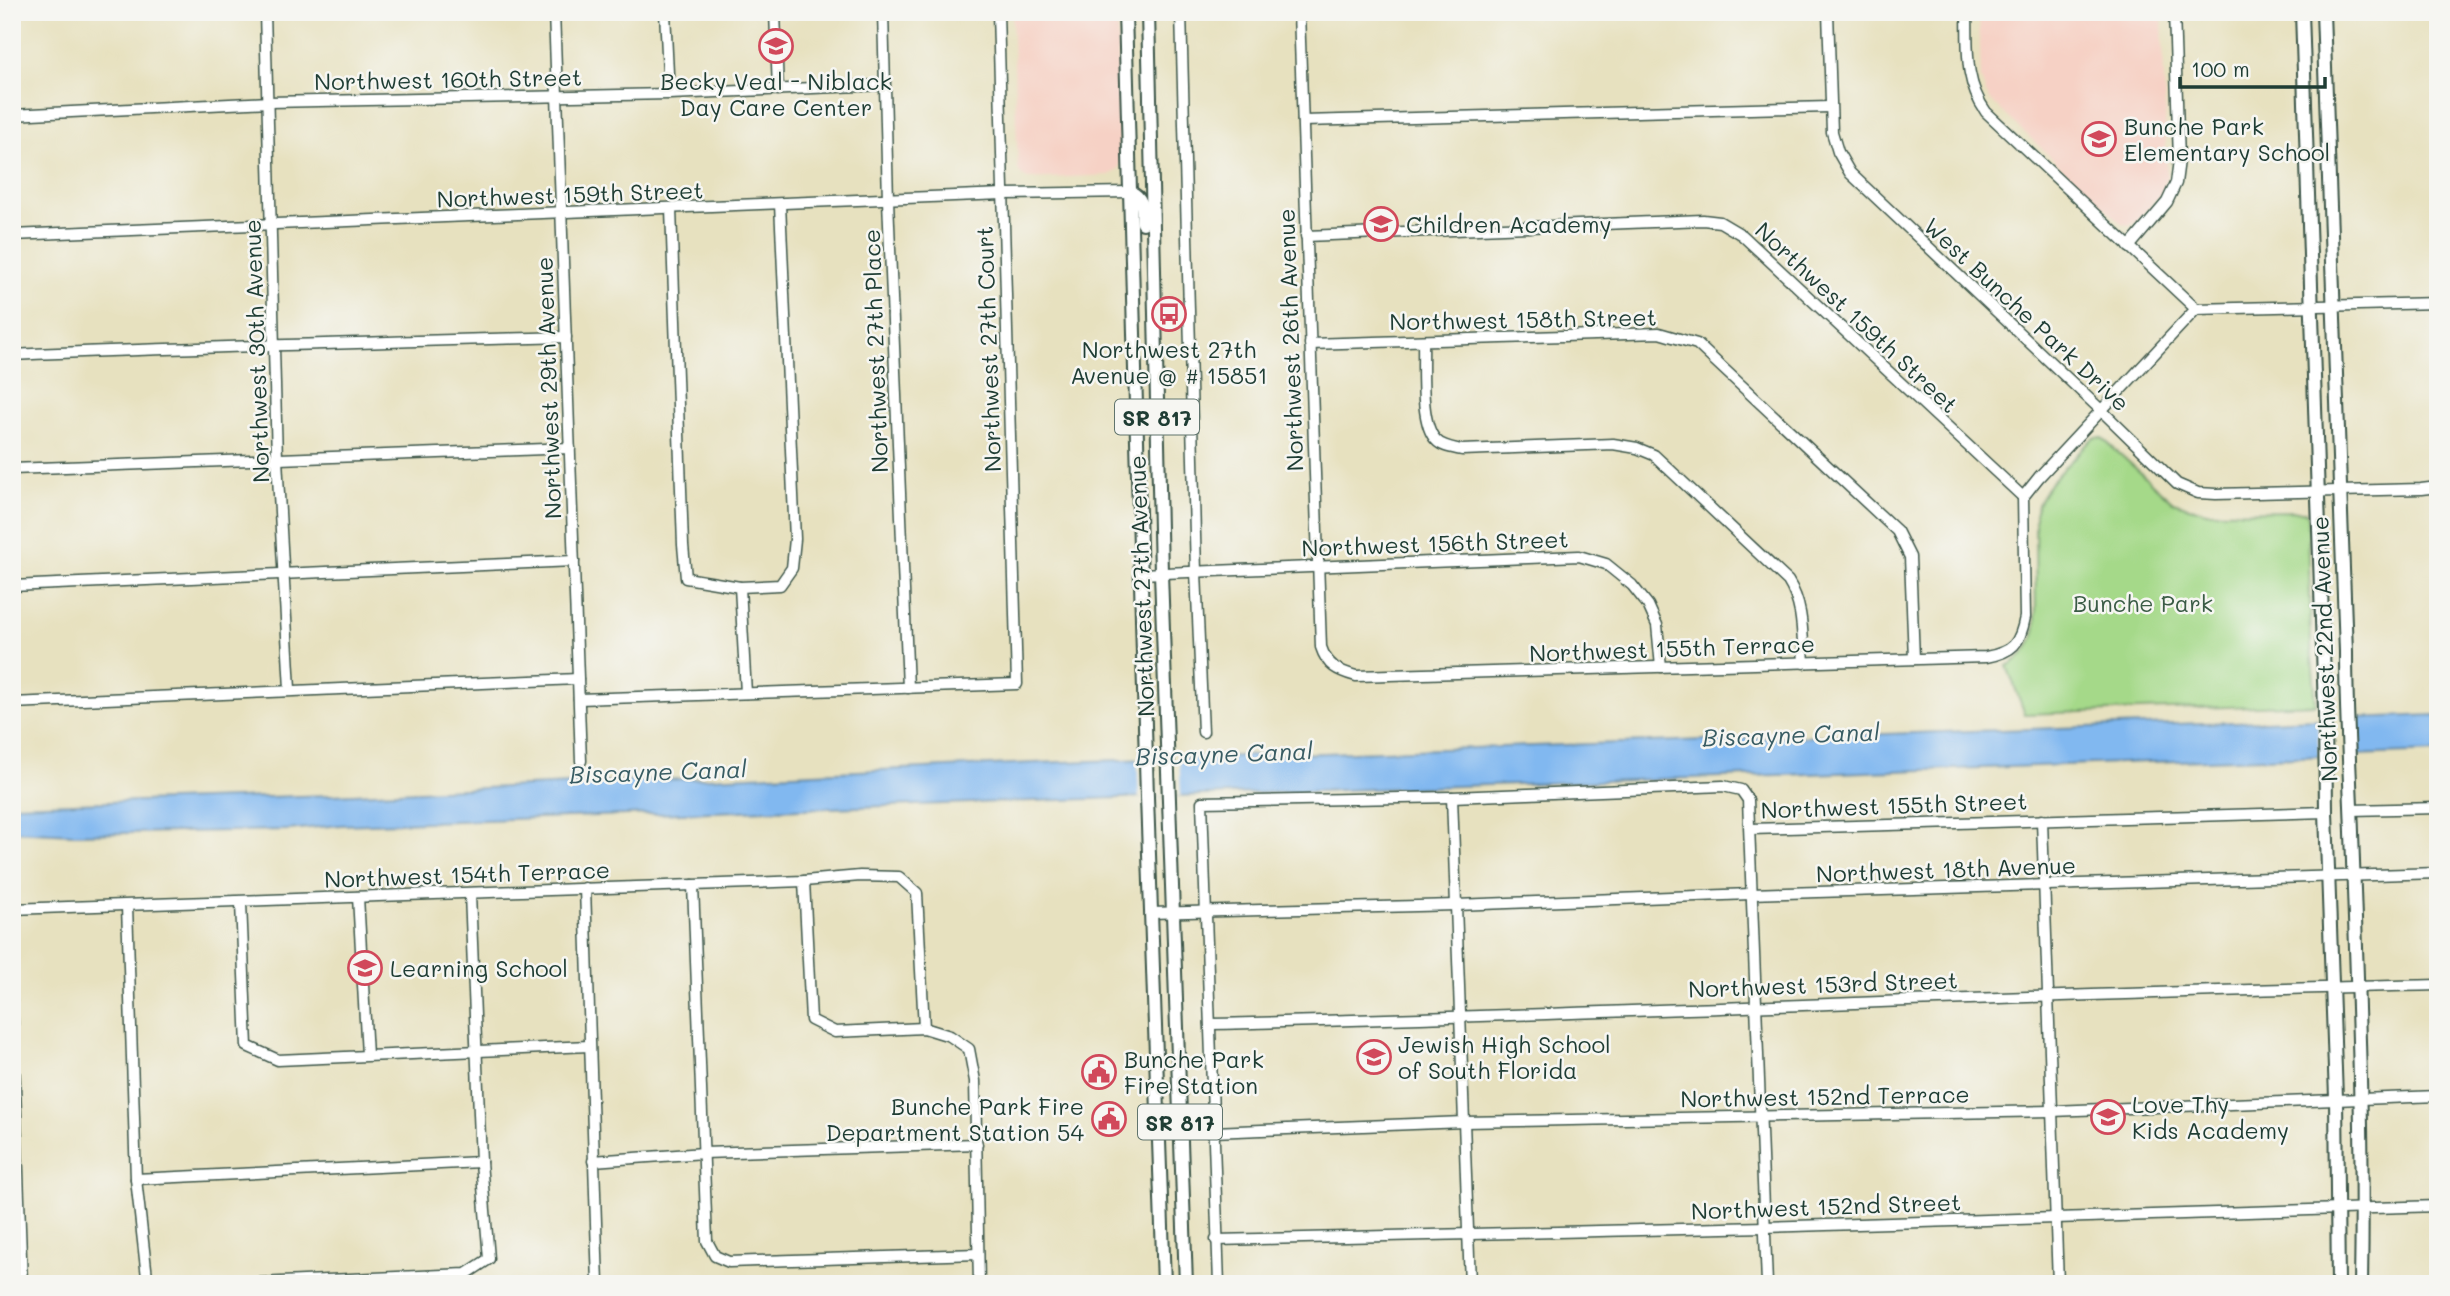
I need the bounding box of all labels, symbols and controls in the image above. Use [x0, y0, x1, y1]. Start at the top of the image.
school or university icon: Becky Veal - Niblack Day Care Center [757, 27, 795, 65]
scale bar [2180, 46, 2326, 90]
text: 100 m [2191, 55, 2250, 82]
street label: Northwest 160th Street [314, 62, 582, 96]
place label: Becky Veal - Niblack Day Care Center [660, 66, 892, 122]
place label: Bunche Park Elementary School [2124, 111, 2330, 167]
school or university icon: Bunche Park Elementary School [2080, 120, 2118, 158]
street label: Northwest 159th Street [436, 174, 704, 214]
school or university icon: Children Academy [1362, 205, 1400, 243]
street label: Northwest 26th Avenue [1270, 208, 1310, 472]
place label: Children Academy [1406, 209, 1612, 239]
street label: West Bunche Park Drive [1918, 211, 2136, 417]
street label: Northwest 159th Street [1749, 215, 1965, 419]
street label: Northwest 30th Avenue [236, 219, 276, 483]
street label: Northwest 27th Court [969, 225, 1007, 473]
street label: Northwest 27th Place [856, 229, 894, 473]
street label: Northwest 29th Avenue [528, 256, 568, 520]
bus stop icon: Northwest 27th Avenue @ # 15851 [1150, 295, 1188, 333]
street label: Northwest 158th Street [1389, 302, 1657, 336]
place label: Northwest 27th Avenue @ # 15851 [1070, 334, 1268, 390]
road number: SR 817 [1115, 400, 1199, 434]
street label: Northwest 27th Avenue [1121, 455, 1161, 717]
street label: Northwest 22nd Avenue [2304, 516, 2344, 782]
street label: Northwest 156th Street [1301, 523, 1569, 563]
park label: Bunche Park [2073, 588, 2213, 618]
street label: Northwest 155th Terrace [1529, 628, 1815, 668]
water label: Biscayne Canal [1702, 715, 1880, 753]
water label: Biscayne Canal [1135, 734, 1313, 772]
water label: Biscayne Canal [569, 752, 747, 790]
street label: Northwest 155th Street [1760, 785, 2028, 825]
street label: Northwest 18th Avenue [1815, 849, 2077, 889]
street label: Northwest 154th Terrace [324, 854, 610, 894]
school or university icon: Learning School [346, 949, 384, 987]
place label: Learning School [390, 953, 568, 983]
street label: Northwest 153rd Street [1688, 964, 1958, 1004]
place label: Jewish High School of South Florida [1398, 1029, 1611, 1085]
school or university icon: Jewish High School of South Florida [1355, 1038, 1393, 1076]
place label: Bunche Park Fire Station [1124, 1044, 1264, 1100]
public building icon: Bunche Park Fire Station [1080, 1053, 1118, 1091]
street label: Northwest 152nd Terrace [1680, 1078, 1970, 1114]
place label: Love Thy Kids Academy [2132, 1089, 2289, 1145]
place label: Bunche Park Fire Department Station 54 [826, 1091, 1084, 1147]
school or university icon: Love Thy Kids Academy [2089, 1098, 2127, 1136]
public building icon: Bunche Park Fire Department Station 54 [1090, 1100, 1128, 1138]
road number: SR 817 [1138, 1104, 1222, 1140]
street label: Northwest 152nd Street [1690, 1186, 1962, 1226]

